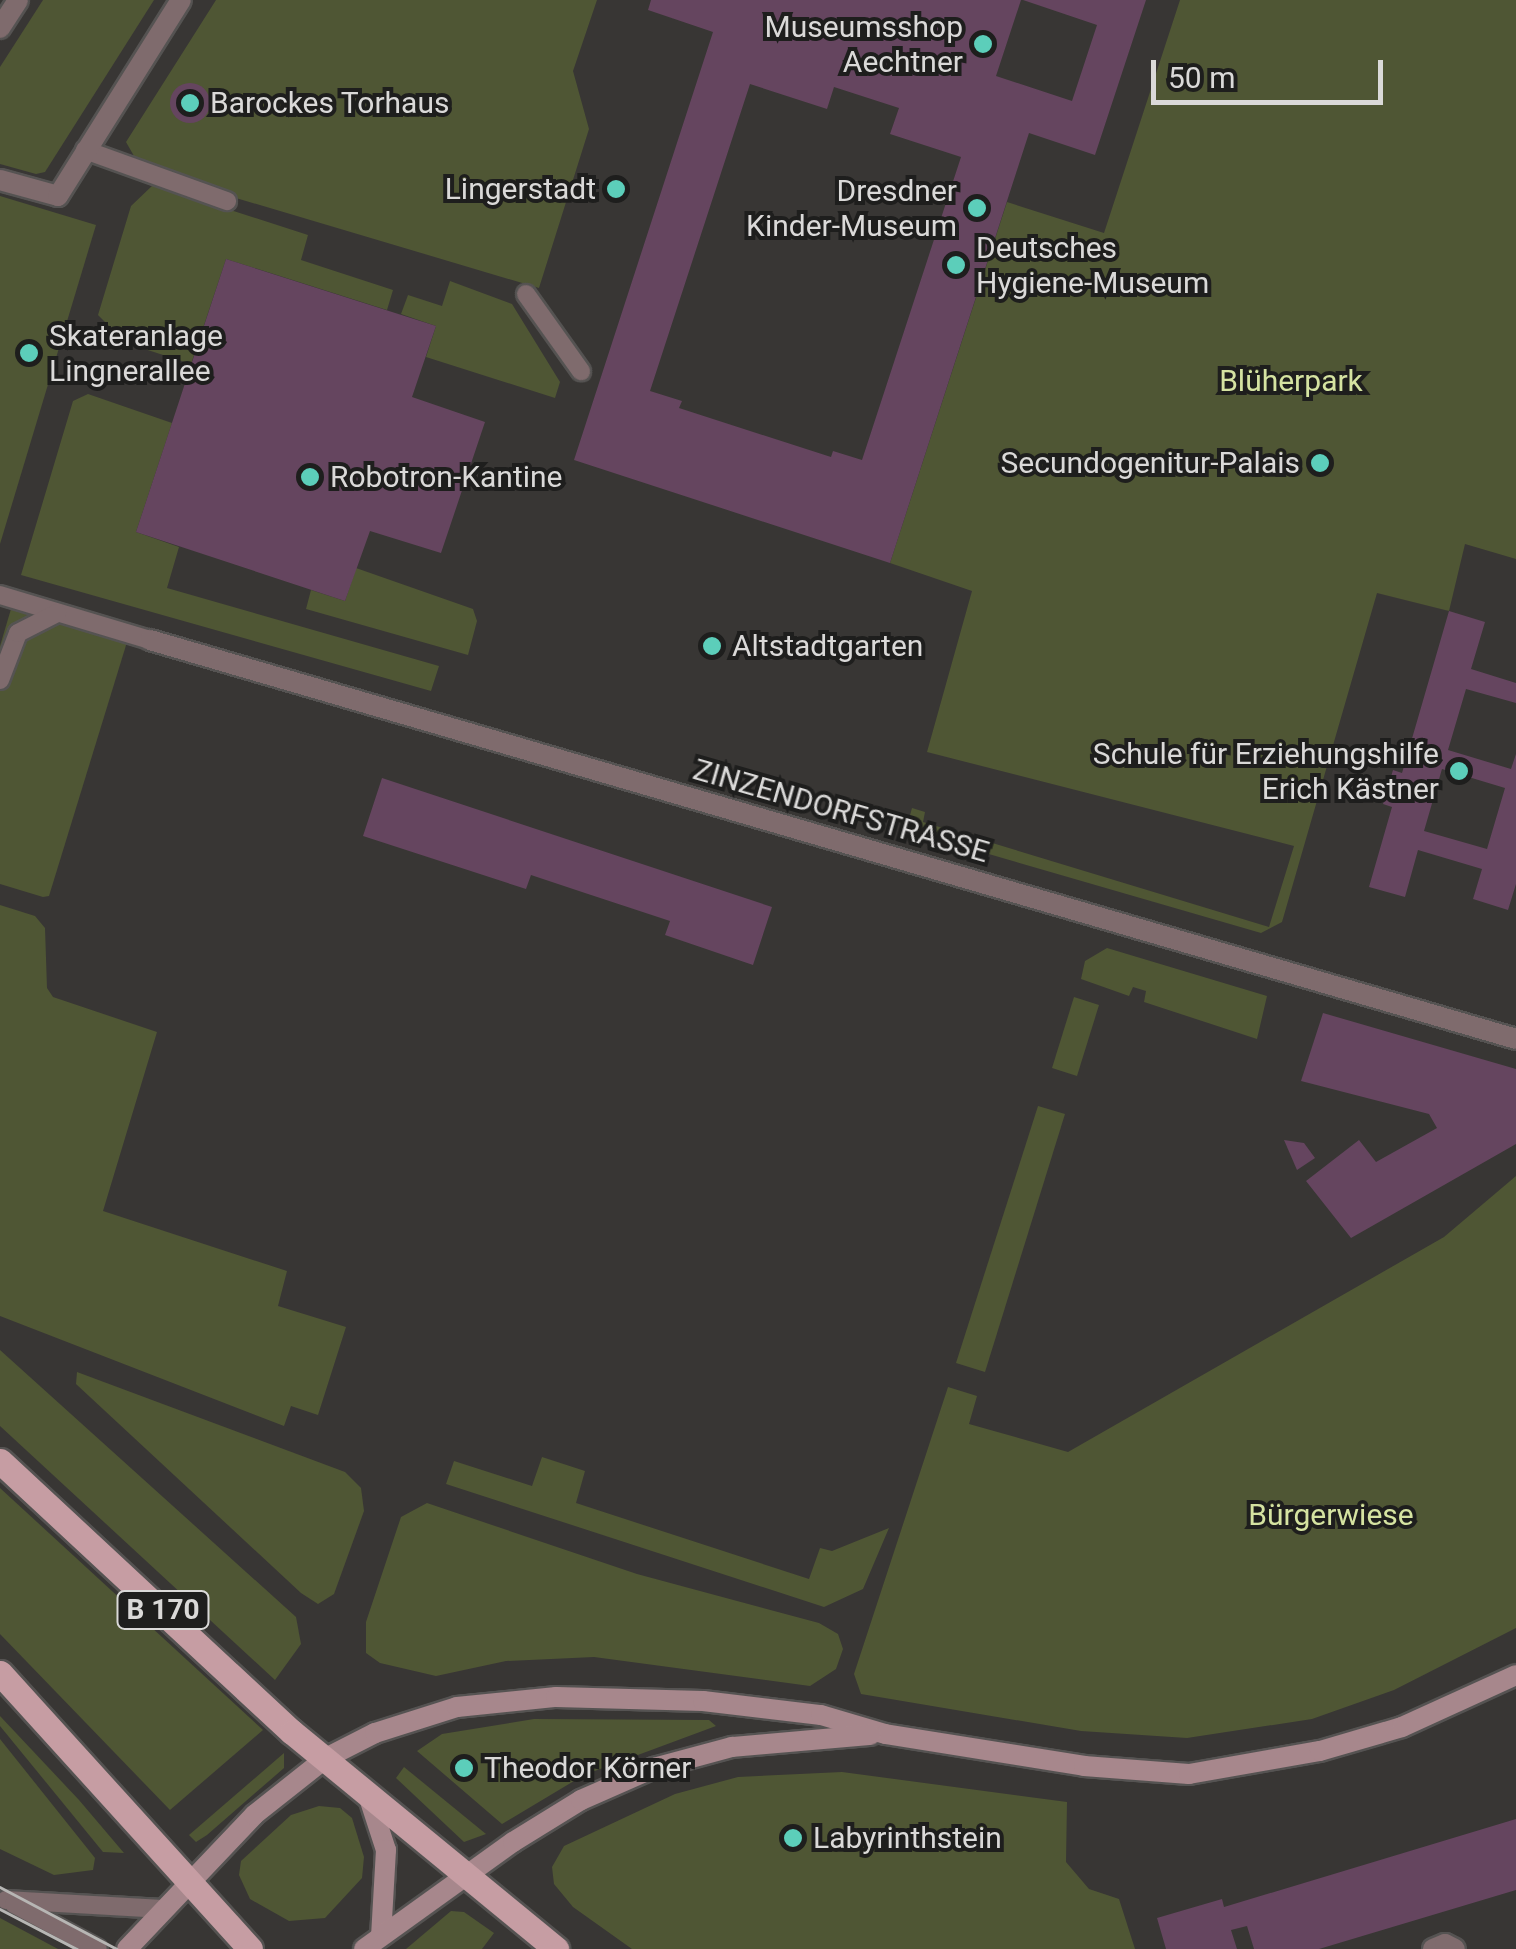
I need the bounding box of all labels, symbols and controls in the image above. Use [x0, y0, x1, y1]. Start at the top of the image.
place label: Museumsshop Aechtner [765, 9, 963, 80]
marker: Museumsshop Aechtner [972, 33, 994, 55]
scale bar [1156, 40, 1388, 102]
text: 50 m [1168, 60, 1235, 95]
place label: Barockes Torhaus [210, 85, 450, 121]
marker: Barockes Torhaus [179, 92, 201, 114]
place label: Lingerstadt [445, 171, 596, 207]
place label: Dresdner Kinder-Museum [746, 173, 957, 244]
marker: Lingerstadt [605, 178, 627, 200]
marker: Dresdner Kinder-Museum [966, 197, 988, 219]
place label: Deutsches Hygiene-Museum [976, 230, 1209, 300]
marker: Deutsches Hygiene-Museum [945, 254, 967, 276]
place label: Skateranlage Lingnerallee [49, 318, 223, 388]
marker: Skateranlage Lingnerallee [18, 342, 40, 364]
park label: Blüherpark [1219, 363, 1363, 399]
place label: Secundogenitur-Palais [1001, 445, 1300, 481]
marker: Secundogenitur-Palais [1309, 452, 1331, 474]
place label: Robotron-Kantine [330, 459, 562, 495]
marker: Robotron-Kantine [299, 466, 321, 488]
place label: Altstadtgarten [732, 628, 923, 664]
marker: Altstadtgarten [701, 635, 723, 657]
place label: Schule für Erziehungshilfe Erich Kästner [1093, 736, 1439, 806]
street label: ZINZENDORFSTRASSE [689, 752, 993, 870]
marker: Schule für Erziehungshilfe Erich Kästner [1448, 760, 1470, 782]
park label: Bürgerwiese [1248, 1497, 1414, 1533]
road number: B 170 [116, 1587, 210, 1633]
place label: Theodor Körner [484, 1750, 691, 1786]
marker: Theodor Körner [453, 1757, 475, 1779]
place label: Labyrinthstein [813, 1820, 1002, 1856]
marker: Labyrinthstein [782, 1827, 804, 1849]

